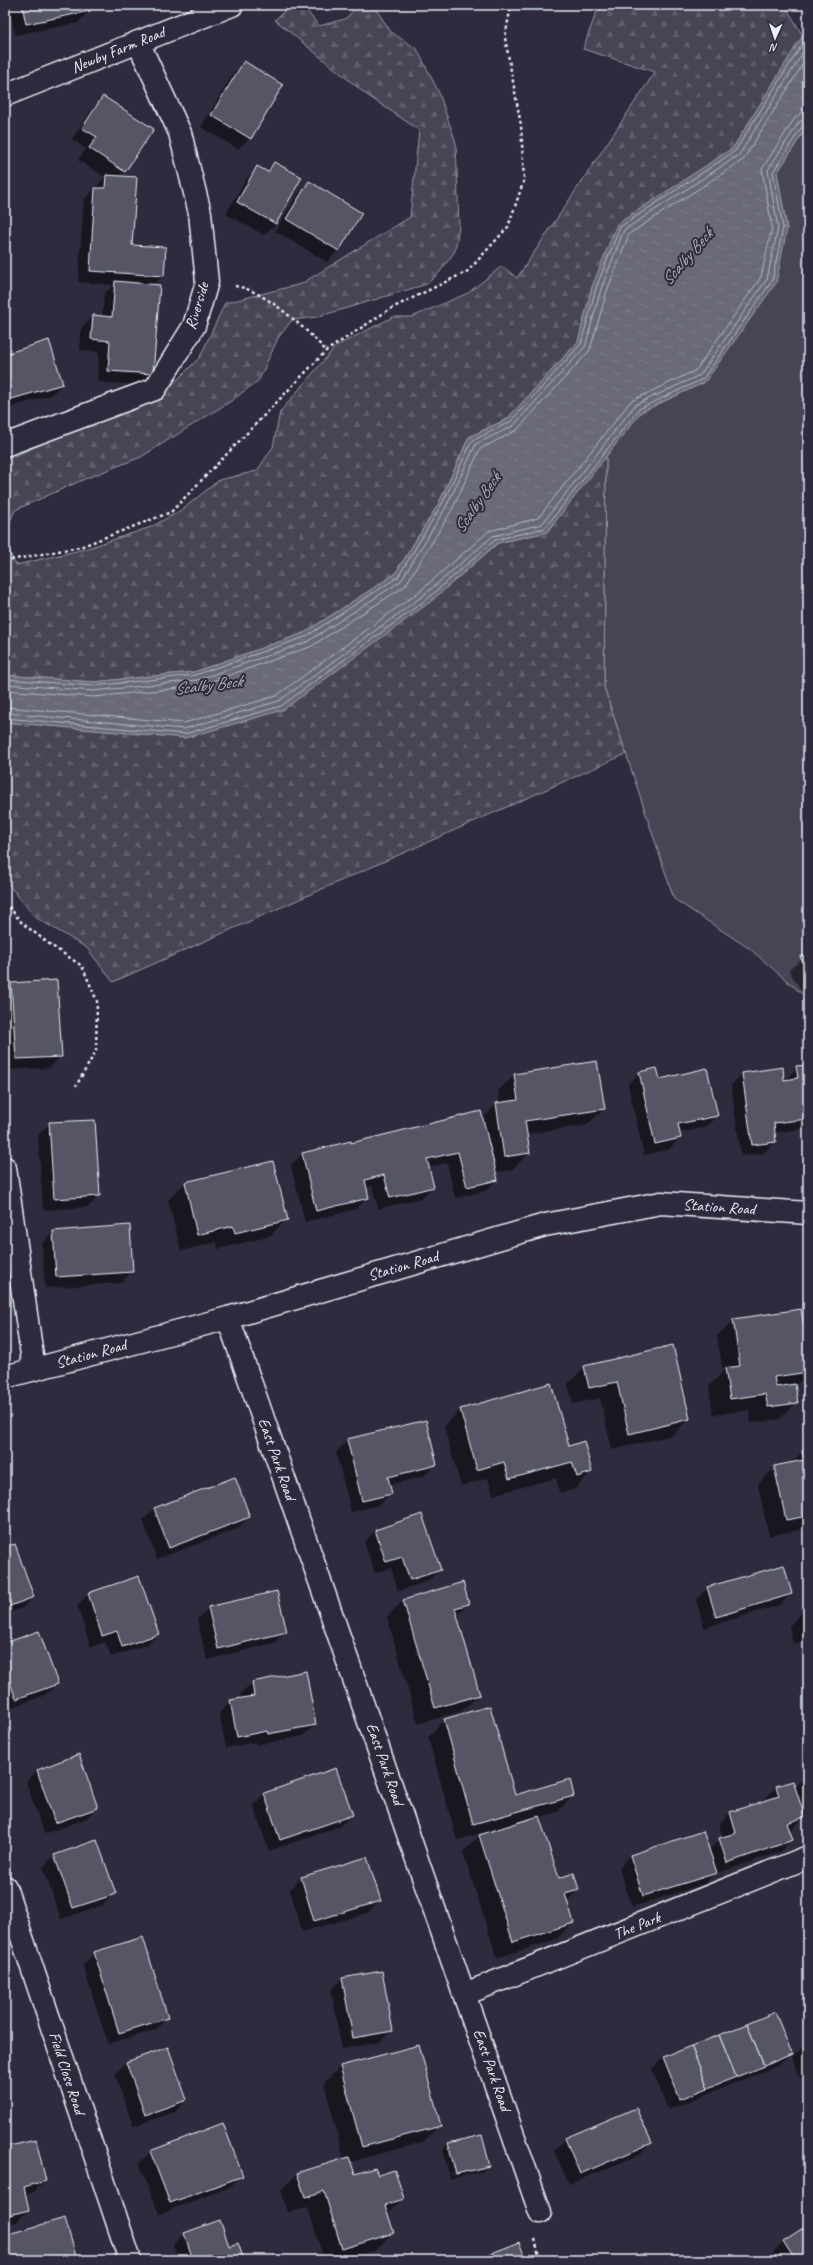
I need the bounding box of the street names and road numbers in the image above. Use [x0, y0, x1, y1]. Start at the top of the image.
street label: Newby Farm Road [68, 21, 170, 78]
street label: Riverside [180, 278, 214, 332]
street label: Station Road [682, 1195, 758, 1220]
street label: Station Road [366, 1246, 443, 1286]
street label: Station Road [54, 1334, 131, 1373]
street label: East Park Road [254, 1415, 301, 1505]
street label: East Park Road [362, 1720, 409, 1810]
street label: The Park [611, 1907, 664, 1944]
street label: East Park Road [469, 2026, 516, 2116]
street label: Field Close Road [44, 2029, 91, 2119]

